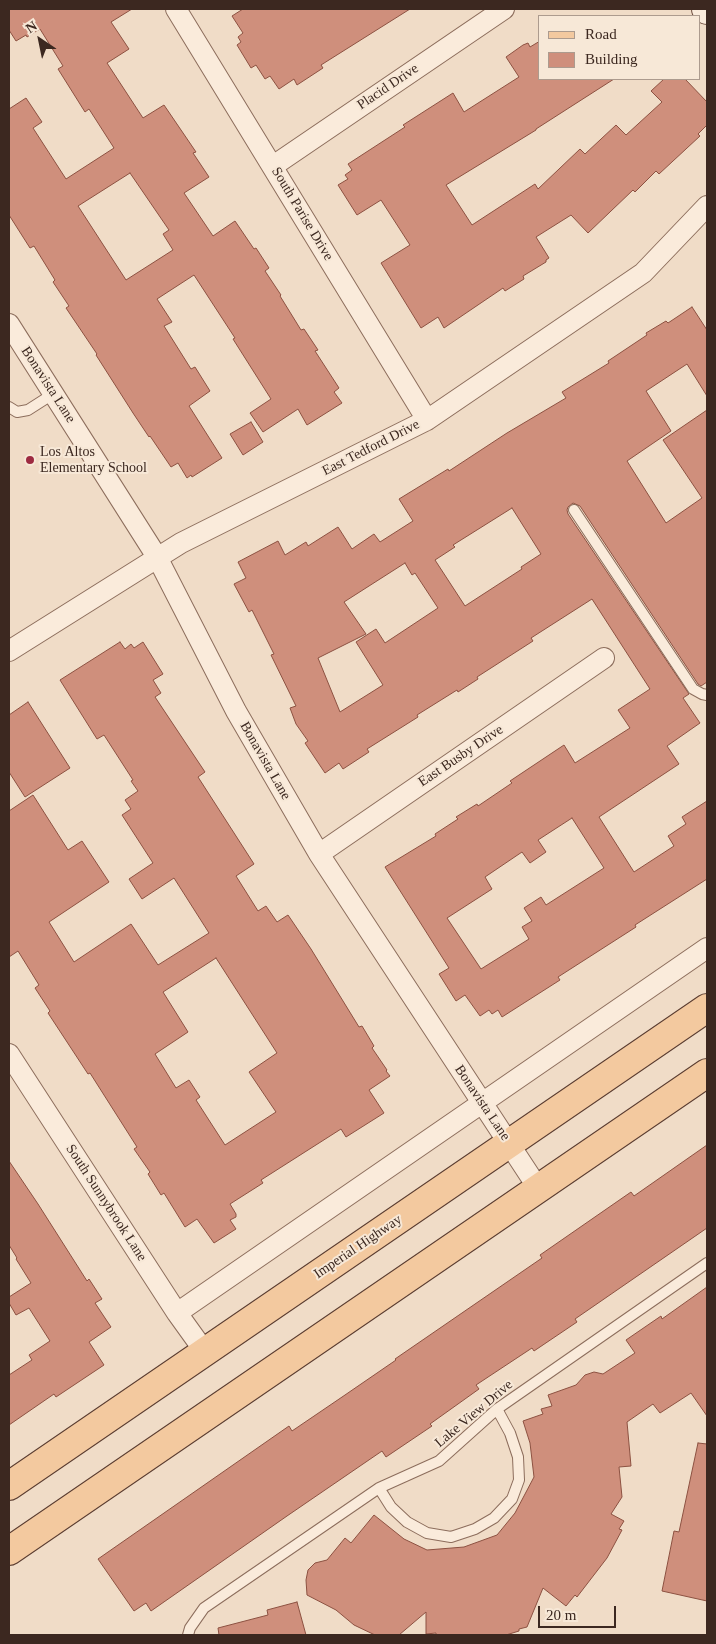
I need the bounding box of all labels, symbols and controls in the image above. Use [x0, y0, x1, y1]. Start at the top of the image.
north arrow [15, 15, 65, 65]
legend [538, 15, 701, 80]
text: N [23, 18, 40, 36]
text: Road [585, 26, 617, 42]
text: Building [585, 51, 638, 67]
street label: Placid Drive [354, 60, 422, 114]
street label: South Parise Drive [268, 164, 336, 264]
street label: Bonavista Lane [17, 344, 79, 426]
street label: East Tedford Drive [319, 416, 423, 480]
place label: Los Altos Elementary School [40, 444, 147, 477]
marker: Los Altos Elementary School [24, 454, 36, 466]
street label: Bonavista Lane [236, 719, 294, 803]
street label: East Busby Drive [415, 721, 507, 791]
street label: Bonavista Lane [451, 1062, 513, 1144]
street label: South Sunnybrook Lane [62, 1141, 150, 1265]
street label: Imperial Highway [311, 1211, 405, 1283]
street label: Lake View Drive [432, 1377, 516, 1451]
scale bar [541, 1596, 618, 1628]
text: 20 m [546, 1607, 576, 1623]

